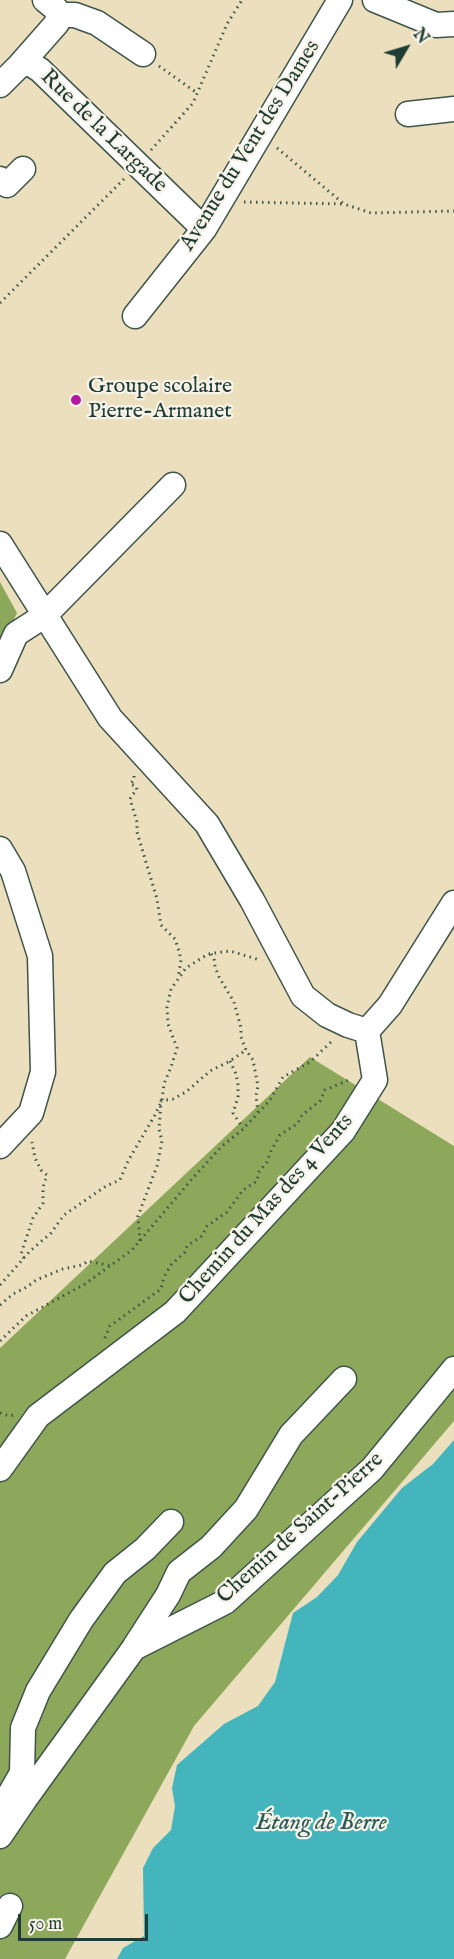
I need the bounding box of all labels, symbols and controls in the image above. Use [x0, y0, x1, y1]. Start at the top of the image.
north arrow [376, 18, 436, 78]
text: N [408, 25, 432, 49]
street label: Avenue du Vent des Dames [175, 36, 327, 256]
street label: Rue de la Largade [34, 65, 172, 199]
place label: Groupe scolaire Pierre-Armanet [88, 374, 232, 426]
marker: Groupe scolaire Pierre-Armanet [69, 393, 83, 407]
street label: Chemin du Mas des 4 Vents [174, 1109, 360, 1311]
street label: Chemin de Saint-Pierre [212, 1447, 390, 1611]
water label: Étang de Berre [255, 1810, 387, 1838]
scale bar [21, 1902, 152, 1940]
text: 50 m [29, 1913, 62, 1936]

